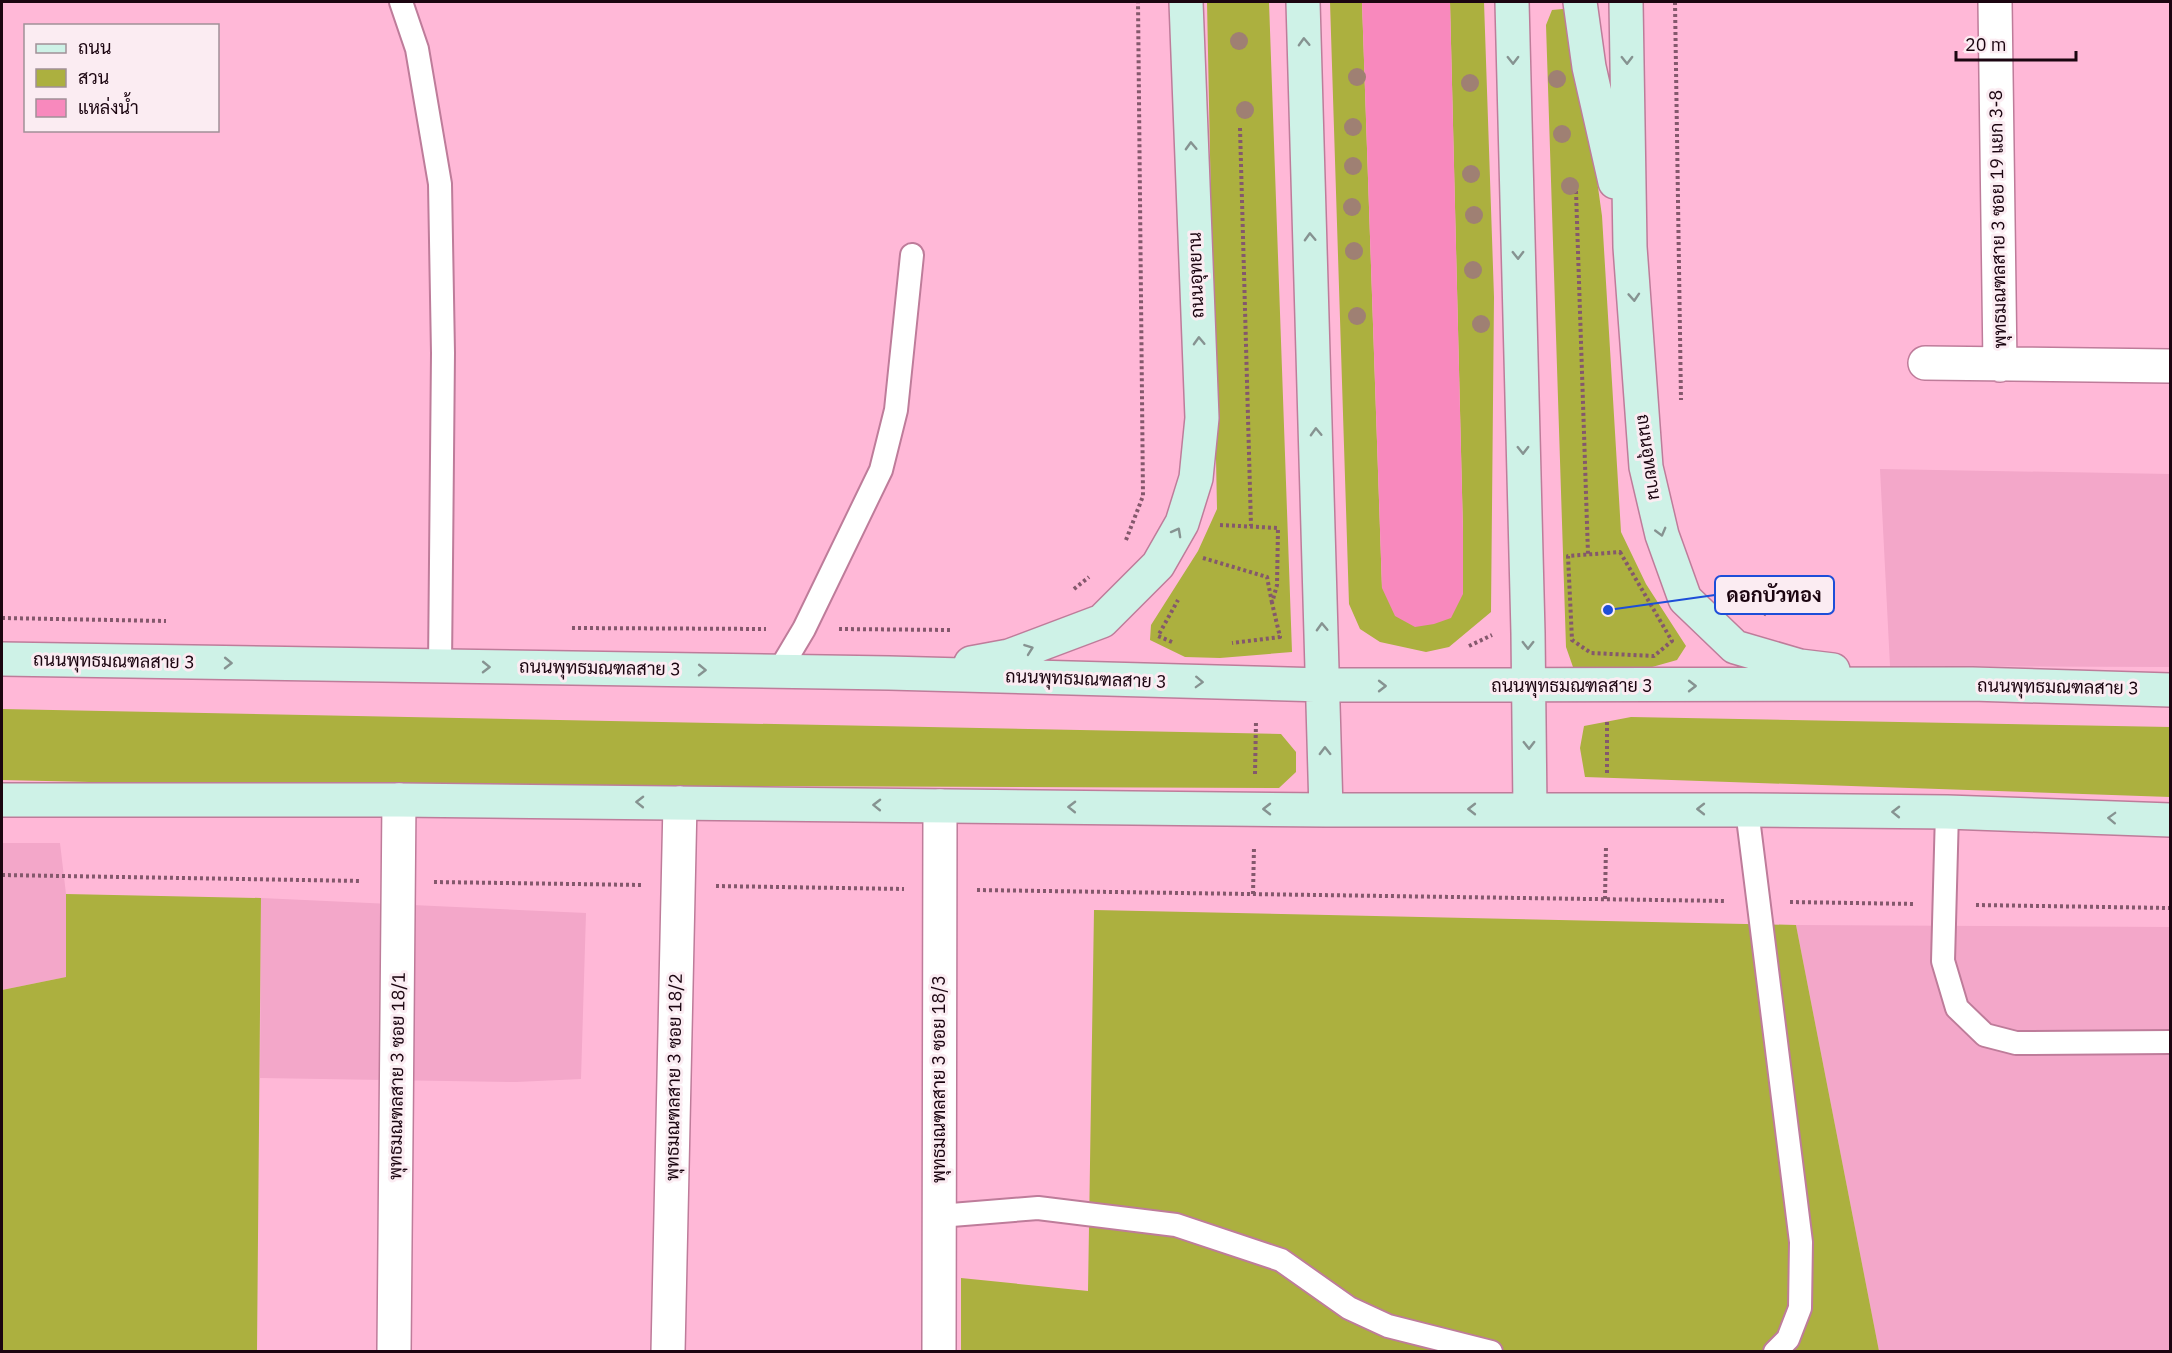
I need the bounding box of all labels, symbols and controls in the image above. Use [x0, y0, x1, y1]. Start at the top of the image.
legend [24, 24, 219, 132]
scale bar [1956, 24, 2076, 62]
text: 20 m [1965, 33, 2007, 56]
text: ถนน [78, 36, 111, 59]
one-way arrow [1298, 38, 1310, 47]
one-way arrow [1507, 55, 1520, 64]
one-way arrow [1621, 55, 1633, 64]
text: สวน [78, 66, 109, 89]
street label: พุทธมณฑลสาย 3 ซอย 19 แยก 3-8 [1984, 89, 2012, 349]
text: แหล่งน้ำ [78, 92, 139, 119]
one-way arrow [1185, 142, 1198, 151]
street label: ถนนอุทยาน [1183, 231, 1209, 319]
one-way arrow [1304, 233, 1316, 242]
one-way arrow [1512, 250, 1525, 259]
one-way arrow [1627, 292, 1640, 301]
one-way arrow [1193, 336, 1205, 345]
street label: ถนนอุทยาน [1631, 413, 1667, 501]
one-way arrow [1309, 428, 1322, 437]
one-way arrow [1517, 445, 1530, 454]
one-way arrow [1654, 526, 1667, 536]
one-way arrow [1170, 528, 1181, 538]
callout: ดอกบัวทอง [1715, 576, 1834, 614]
text: ดอกบัวทอง [1726, 581, 1822, 608]
one-way arrow [1315, 622, 1328, 631]
one-way arrow [1522, 640, 1534, 649]
one-way arrow [1023, 643, 1034, 656]
street label: ถนนพุทธมณฑลสาย 3 [33, 648, 195, 674]
street label: ถนนพุทธมณฑลสาย 3 [519, 655, 681, 681]
one-way arrow [223, 657, 232, 669]
one-way arrow [481, 661, 490, 673]
one-way arrow [697, 664, 706, 676]
street label: ถนนพุทธมณฑลสาย 3 [1005, 664, 1167, 694]
street label: ถนนพุทธมณฑลสาย 3 [1491, 674, 1653, 698]
street label: ถนนพุทธมณฑลสาย 3 [1977, 674, 2139, 700]
one-way arrow [1195, 676, 1204, 688]
one-way arrow [1377, 680, 1386, 692]
one-way arrow [1687, 680, 1696, 692]
one-way arrow [1523, 740, 1535, 749]
one-way arrow [1319, 747, 1331, 756]
one-way arrow [636, 796, 645, 808]
one-way arrow [873, 799, 882, 811]
one-way arrow [1068, 801, 1077, 813]
one-way arrow [1263, 803, 1272, 816]
one-way arrow [1467, 803, 1476, 815]
one-way arrow [1697, 803, 1706, 815]
one-way arrow [1892, 806, 1901, 818]
one-way arrow [2108, 811, 2117, 824]
street label: พุทธมณฑลสาย 3 ซอย 18/1 [383, 972, 411, 1180]
street label: พุทธมณฑลสาย 3 ซอย 18/2 [660, 973, 688, 1181]
street label: พุทธมณฑลสาย 3 ซอย 18/3 [927, 975, 951, 1183]

